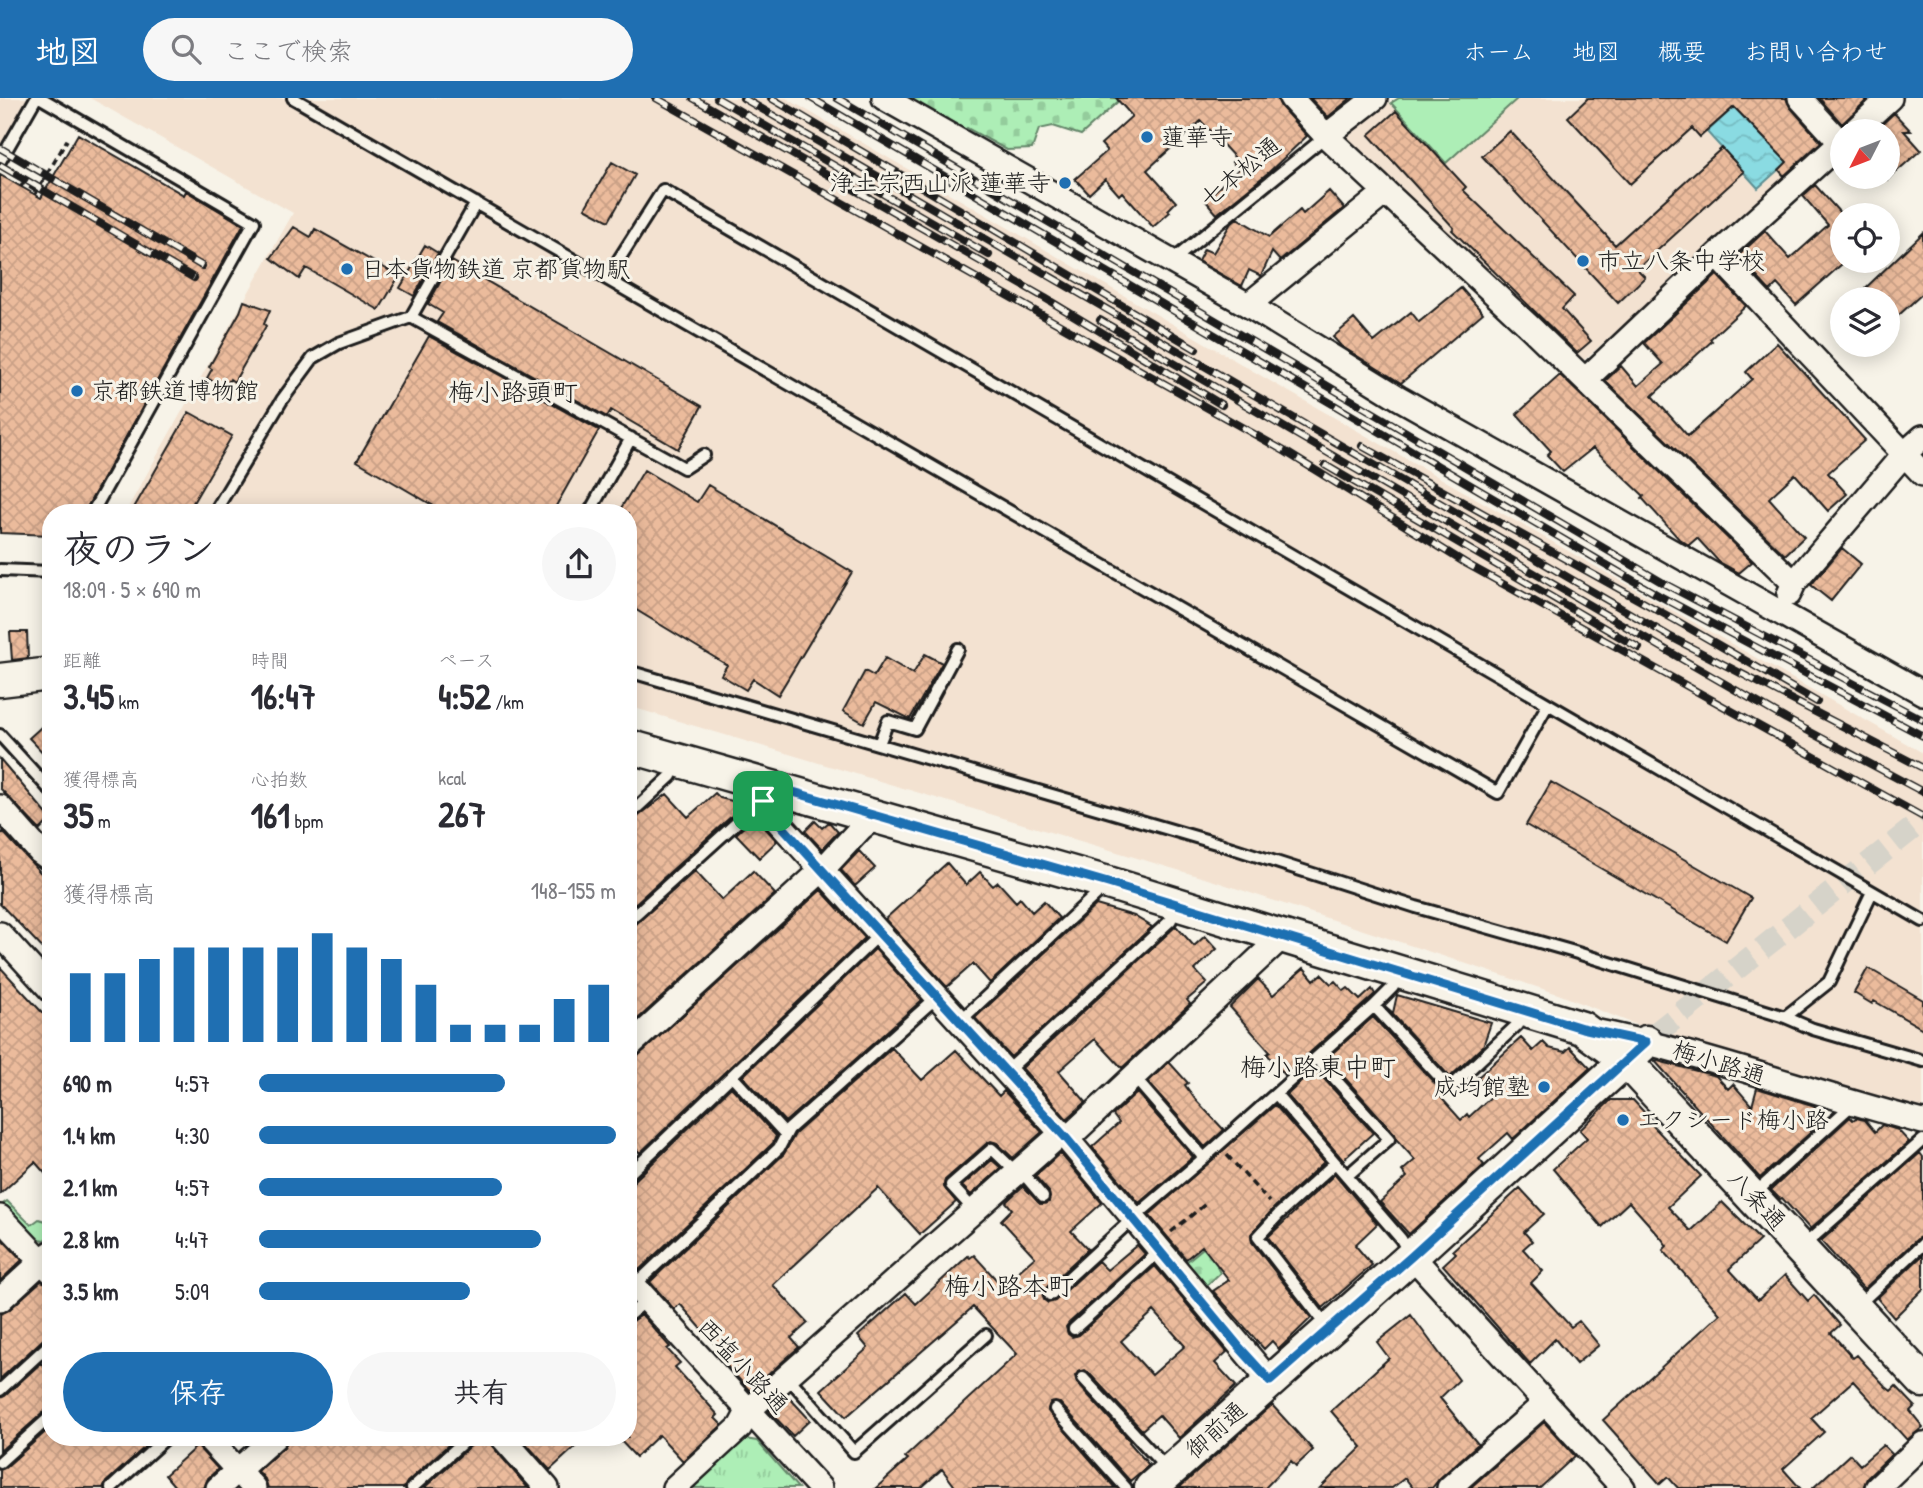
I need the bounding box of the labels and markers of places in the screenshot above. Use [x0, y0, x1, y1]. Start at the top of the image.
place label: 蓮華寺 [1161, 120, 1233, 152]
marker: 蓮華寺 [1139, 129, 1155, 145]
place label: 浄土宗西山派 蓮華寺 [829, 166, 1051, 198]
marker: 浄土宗西山派 蓮華寺 [1057, 175, 1073, 191]
place label: 市立八条中学校 [1597, 244, 1765, 276]
place label: 日本貨物鉄道 京都貨物駅 [361, 252, 631, 284]
marker: 市立八条中学校 [1575, 253, 1591, 269]
marker: 日本貨物鉄道 京都貨物駅 [339, 261, 355, 277]
place label: 京都鉄道博物館 [91, 374, 259, 406]
marker: 京都鉄道博物館 [69, 383, 85, 399]
pin [733, 771, 793, 831]
place label: 成均館塾 [1434, 1070, 1530, 1102]
marker: 成均館塾 [1536, 1079, 1552, 1095]
place label: エクシード梅小路 [1637, 1103, 1829, 1135]
marker: エクシード梅小路 [1615, 1112, 1631, 1128]

